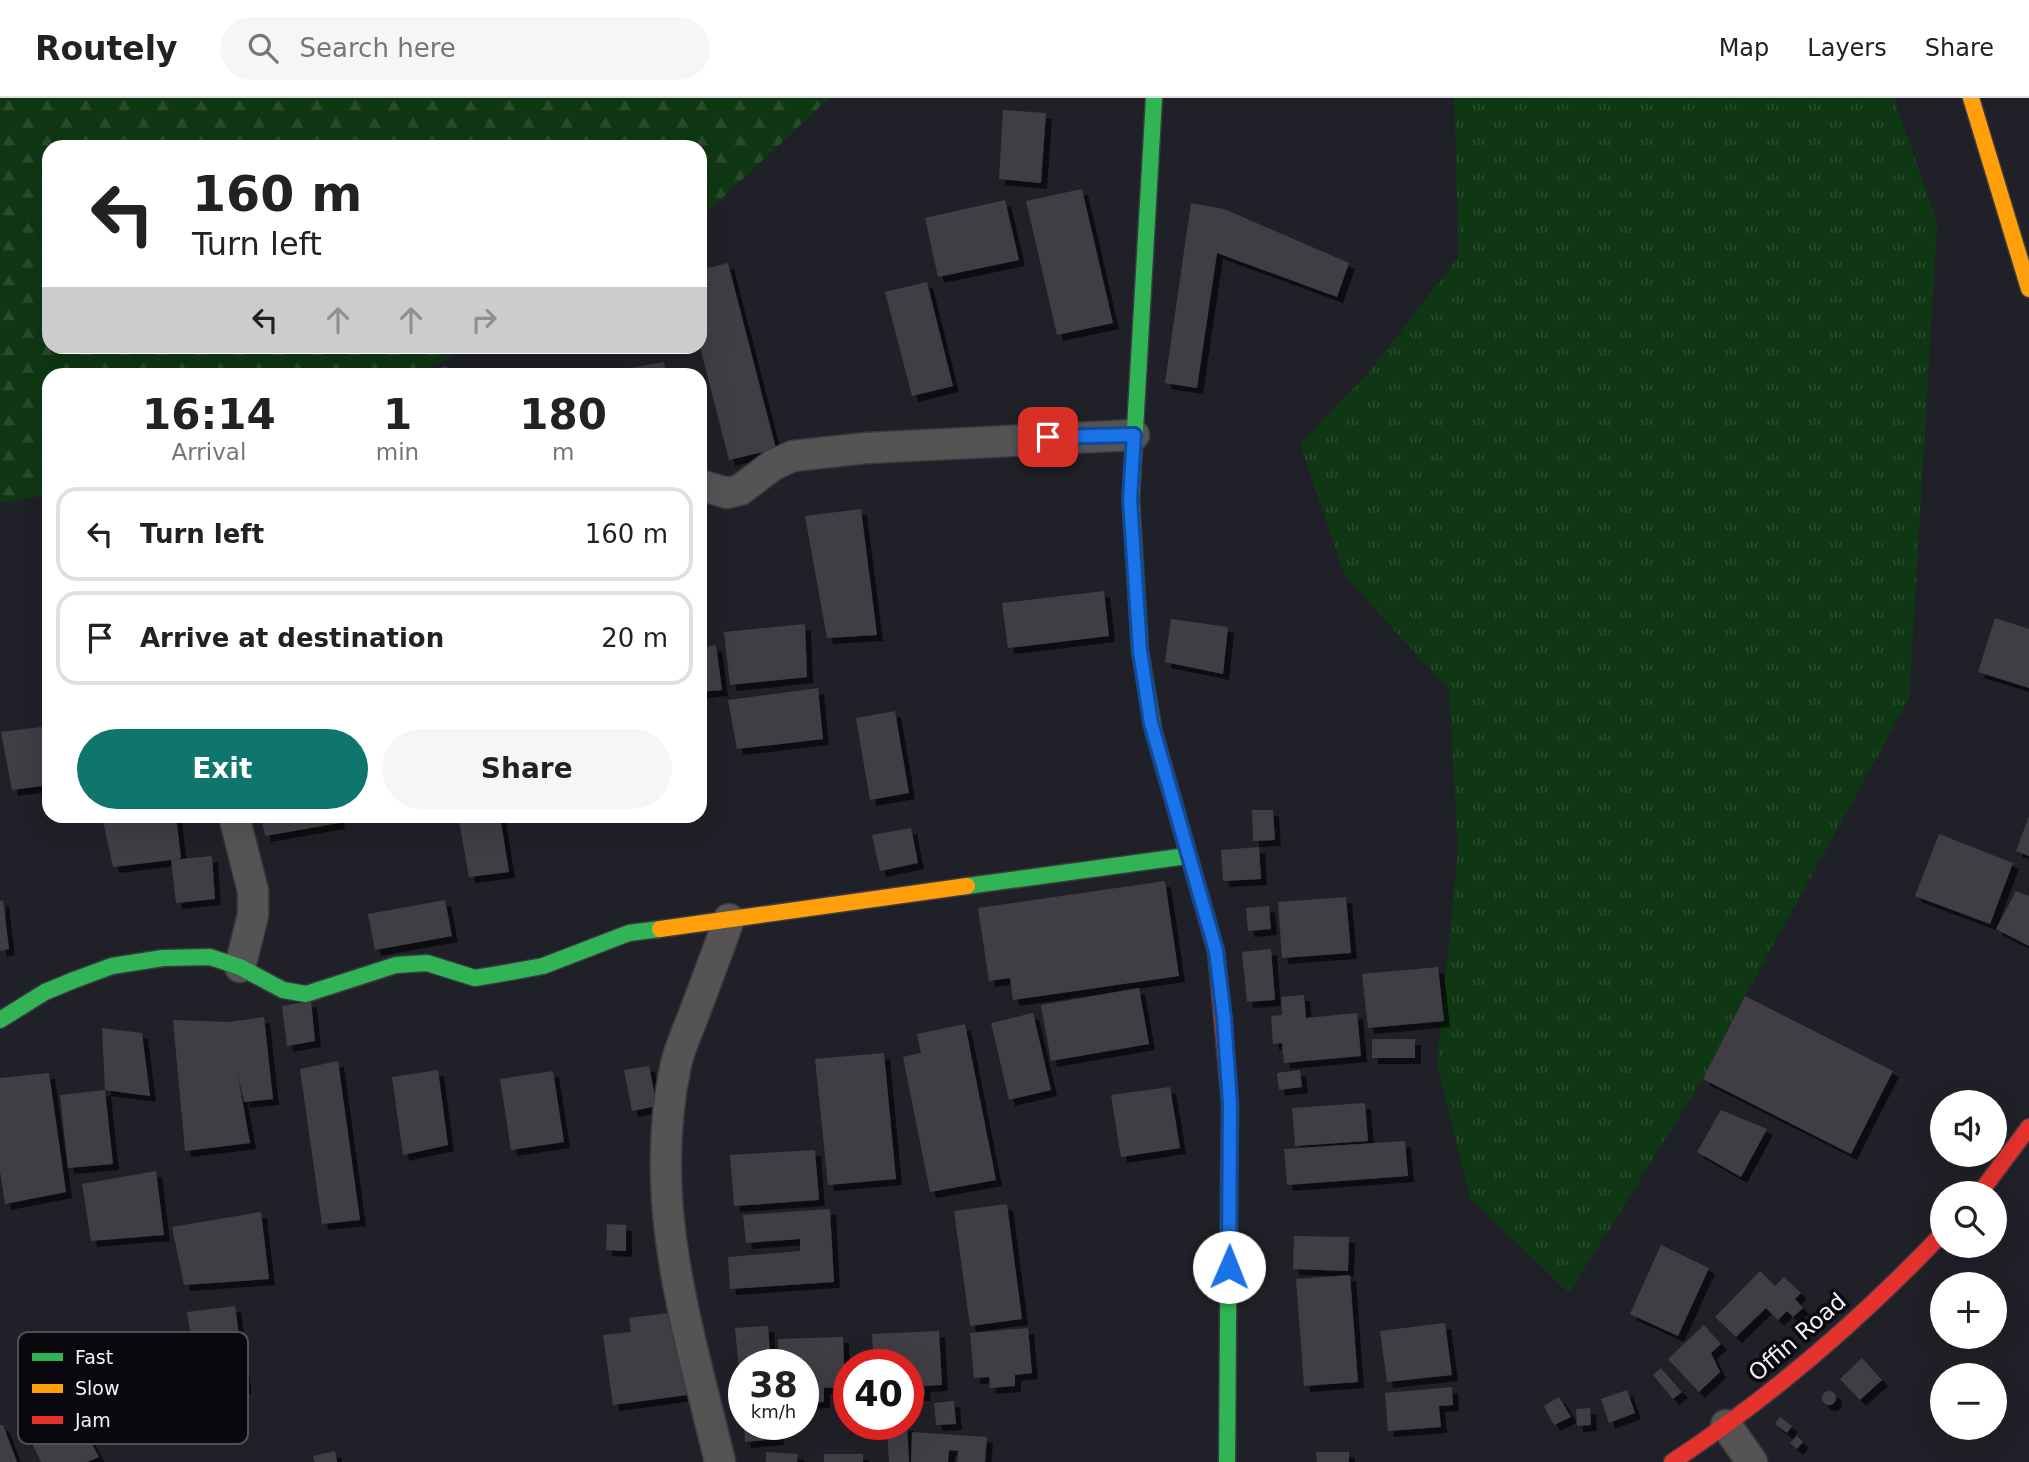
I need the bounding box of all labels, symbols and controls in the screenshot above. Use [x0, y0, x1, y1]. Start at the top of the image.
search box [220, 17, 710, 80]
text: Routely [35, 29, 178, 68]
icon: search [244, 29, 282, 67]
text: Search here [300, 33, 456, 63]
text: Map [1719, 34, 1769, 62]
text: Layers [1807, 34, 1887, 62]
text: Share [1925, 34, 1994, 62]
text: 160 m [192, 166, 362, 223]
icon: left [77, 168, 168, 259]
text: Turn left [192, 225, 322, 263]
icon: left [246, 301, 284, 339]
icon: ahead [319, 301, 357, 339]
icon: ahead [392, 301, 430, 339]
icon: right [465, 301, 503, 339]
text: 16:14 [142, 390, 276, 439]
text: 1 [383, 390, 412, 439]
text: 180 [519, 390, 607, 439]
pin [1018, 407, 1078, 467]
icon: arrive [1029, 418, 1067, 456]
text: Arrival [172, 439, 246, 465]
text: min [376, 439, 419, 465]
text: m [552, 439, 574, 465]
icon: left [81, 515, 119, 553]
text: Turn left [140, 519, 264, 549]
text: 160 m [585, 519, 668, 549]
icon: arrive [81, 619, 119, 657]
text: Arrive at destination [140, 623, 444, 653]
text: 20 m [601, 623, 668, 653]
button: Exit [77, 729, 368, 809]
button: Share [382, 729, 672, 809]
map controls [1930, 1090, 2007, 1440]
button: sound [1930, 1090, 2007, 1167]
button: search [1930, 1181, 2007, 1258]
position arrow [1192, 1230, 1266, 1304]
button: + [1930, 1272, 2007, 1349]
street label: Offin Road [1743, 1288, 1851, 1386]
legend [18, 1332, 248, 1444]
text: Fast [75, 1346, 113, 1368]
speed limit sign: 40 [833, 1349, 924, 1440]
button: − [1930, 1363, 2007, 1440]
text: 38 [749, 1365, 798, 1405]
text: Slow [75, 1377, 120, 1399]
text: km/h [751, 1401, 796, 1422]
text: Jam [74, 1409, 111, 1431]

